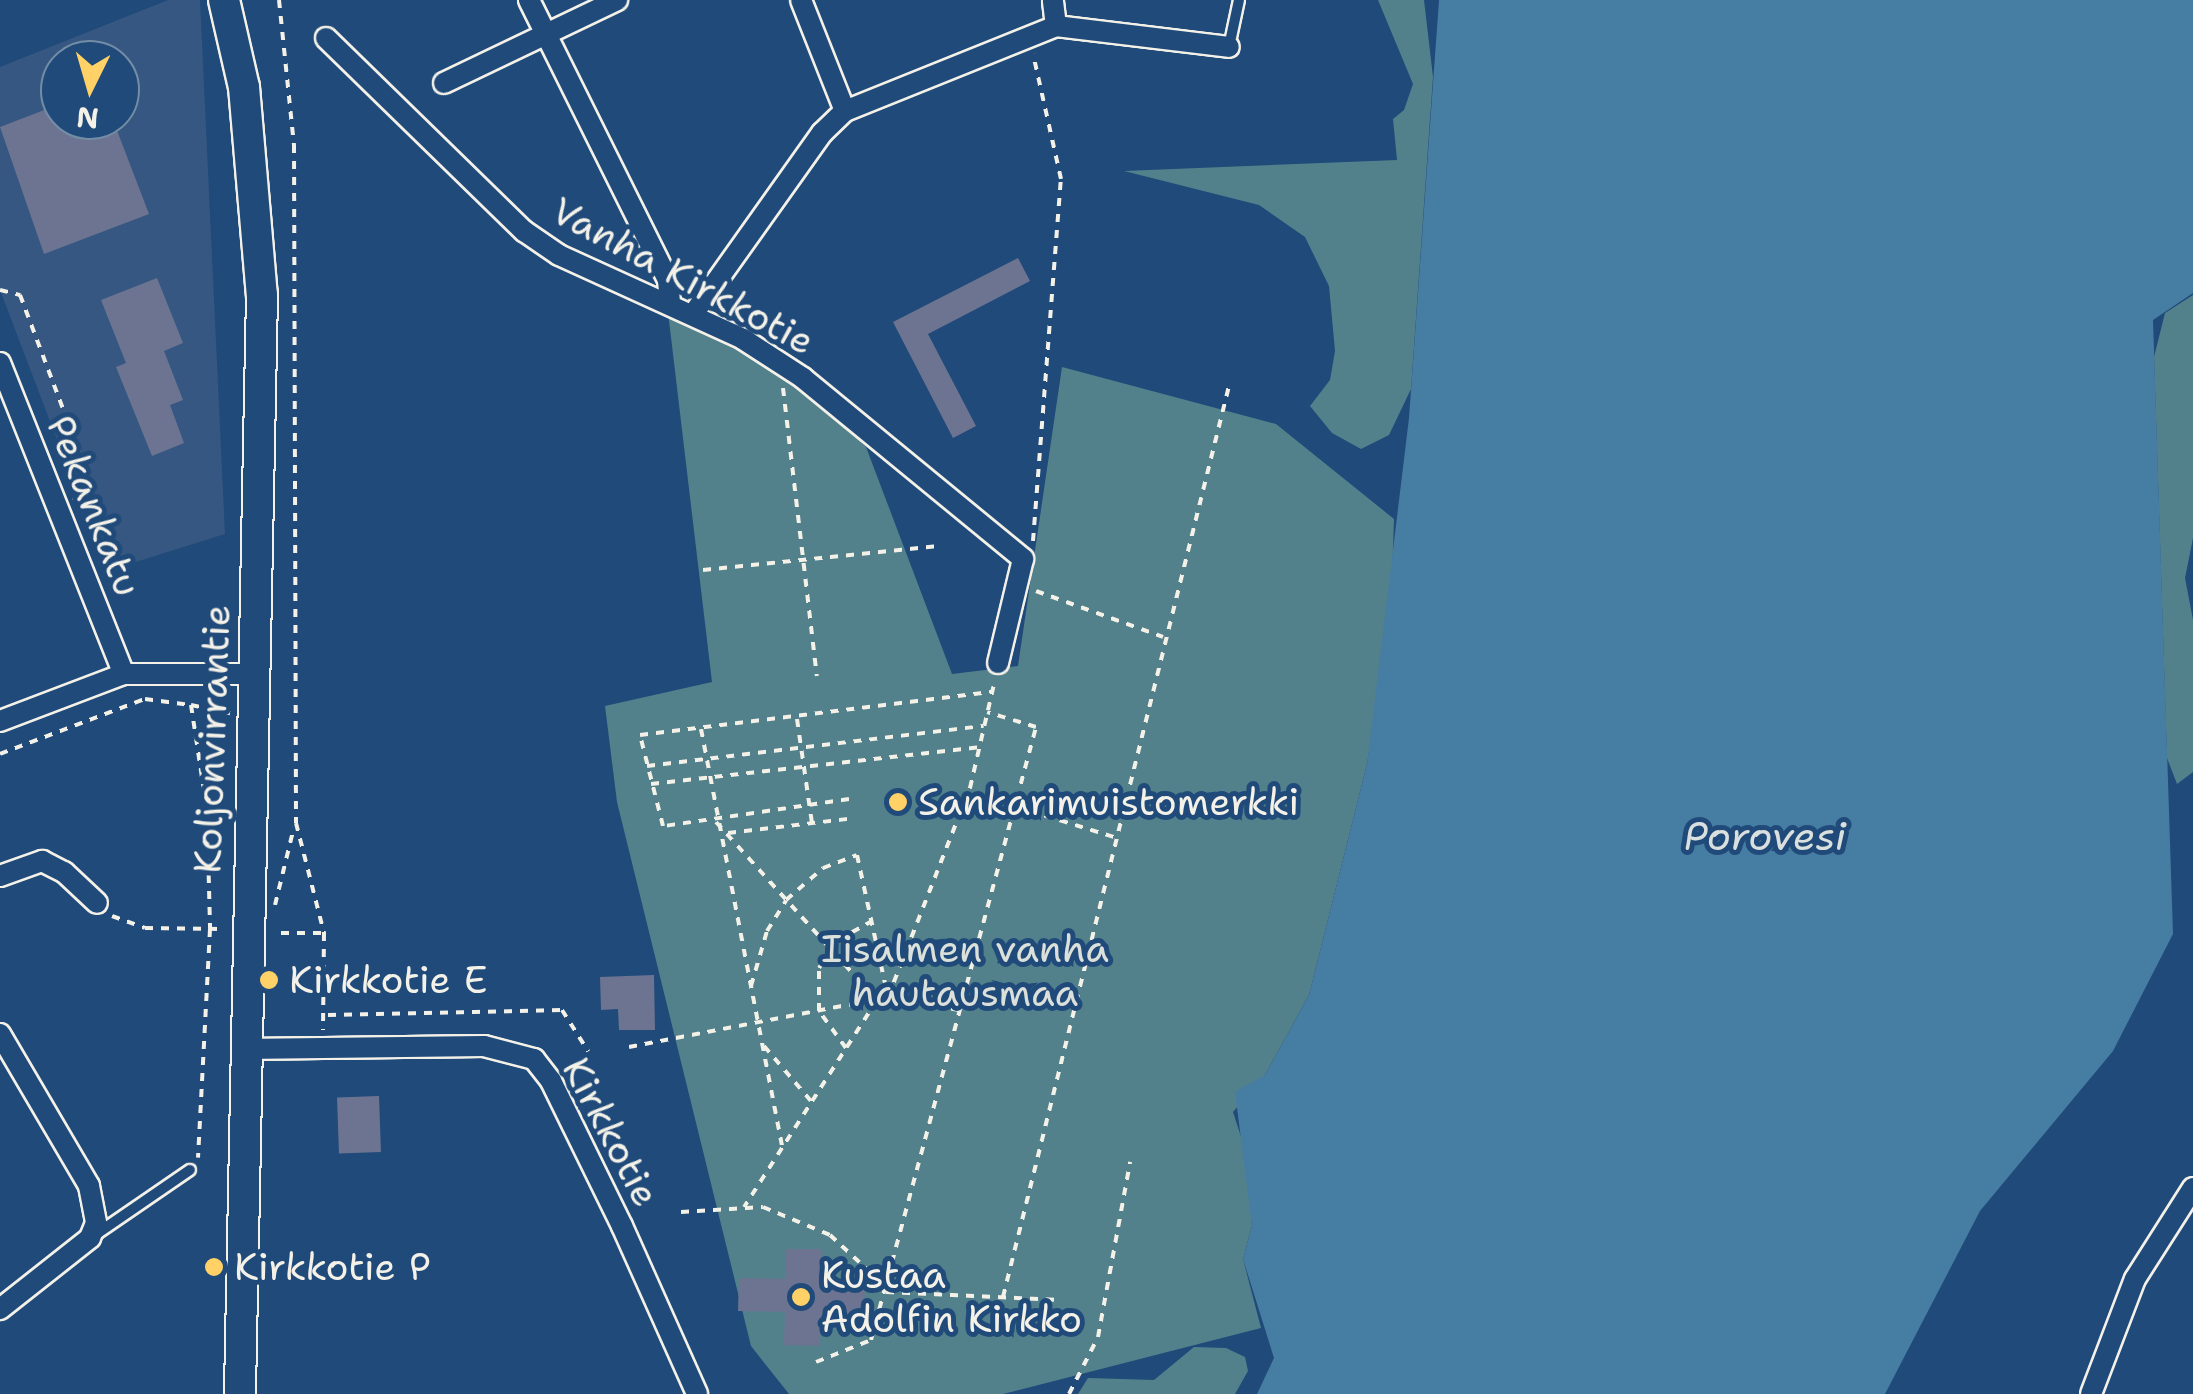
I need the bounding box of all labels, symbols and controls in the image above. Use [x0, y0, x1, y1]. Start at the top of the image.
north arrow [40, 40, 140, 140]
text: N [75, 98, 100, 138]
street label: Vanha Kirkkotie [544, 188, 822, 364]
street label: Pekankatu [37, 409, 151, 603]
street label: Koljonvirrantie [185, 604, 239, 874]
place label: Sankarimuistomerkki [918, 779, 1299, 825]
marker: Sankarimuistomerkki [887, 791, 909, 813]
water label: Porovesi [1684, 812, 1846, 860]
park label: Iisalmen vanha hautausmaa [821, 926, 1109, 1016]
place label: Kirkkotie E [289, 957, 488, 1003]
marker: Kirkkotie E [258, 969, 280, 991]
street label: Kirkkotie [553, 1050, 669, 1214]
place label: Kirkkotie P [234, 1244, 431, 1290]
place label: Kustaa Adolfin Kirkko [821, 1252, 1082, 1342]
marker: Kirkkotie P [203, 1256, 225, 1278]
marker: Kustaa Adolfin Kirkko [790, 1286, 812, 1308]

